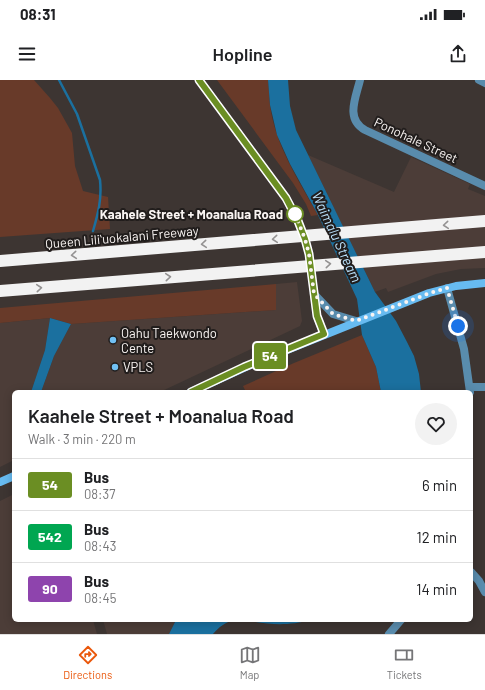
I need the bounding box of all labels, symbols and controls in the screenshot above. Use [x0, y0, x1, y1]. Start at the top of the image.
text: 08:31 [20, 5, 56, 23]
icon: menu [16, 43, 38, 65]
text: Hopline [213, 43, 272, 65]
icon: share [447, 43, 469, 65]
street label: Ponohale Street [372, 114, 460, 166]
water label: Waimalu Stream [309, 189, 365, 285]
marker: Kaahele Street + Moanalua Road [286, 205, 304, 223]
place label: Kaahele Street + Moanalua Road [100, 206, 283, 222]
one-way arrow [443, 220, 449, 229]
street label: Queen Liliʻuokalani Freeway [45, 222, 199, 252]
one-way arrow [272, 234, 278, 243]
one-way arrow [201, 240, 207, 249]
one-way arrow [71, 250, 77, 259]
one-way arrow [325, 260, 331, 269]
one-way arrow [165, 273, 171, 282]
one-way arrow [36, 283, 42, 292]
your location [448, 316, 468, 336]
place label: Oahu Taekwondo Cente [121, 325, 217, 356]
marker: Oahu Taekwondo Cente [108, 335, 118, 345]
line badge: 54 [252, 343, 288, 369]
text: 54 [262, 347, 278, 364]
place label: VPLS [123, 359, 153, 375]
marker: VPLS [110, 362, 120, 372]
button: heart [415, 403, 457, 445]
text: Kaahele Street + Moanalua Road [28, 404, 294, 427]
text: Walk · 3 min · 220 m [28, 431, 136, 447]
text: Bus [84, 468, 109, 486]
text: 54 [42, 476, 58, 493]
text: 6 min [422, 476, 457, 494]
text: 08:37 [84, 486, 115, 502]
text: Bus [84, 520, 109, 538]
text: 542 [38, 528, 62, 545]
text: 12 min [416, 528, 457, 546]
text: 08:43 [84, 538, 116, 554]
text: Bus [84, 572, 109, 590]
text: 90 [42, 580, 58, 597]
text: 14 min [416, 580, 457, 598]
text: 08:45 [84, 590, 116, 606]
tab: Directions [63, 644, 112, 681]
tab: Map [239, 644, 261, 681]
tab: Tickets [387, 644, 422, 681]

